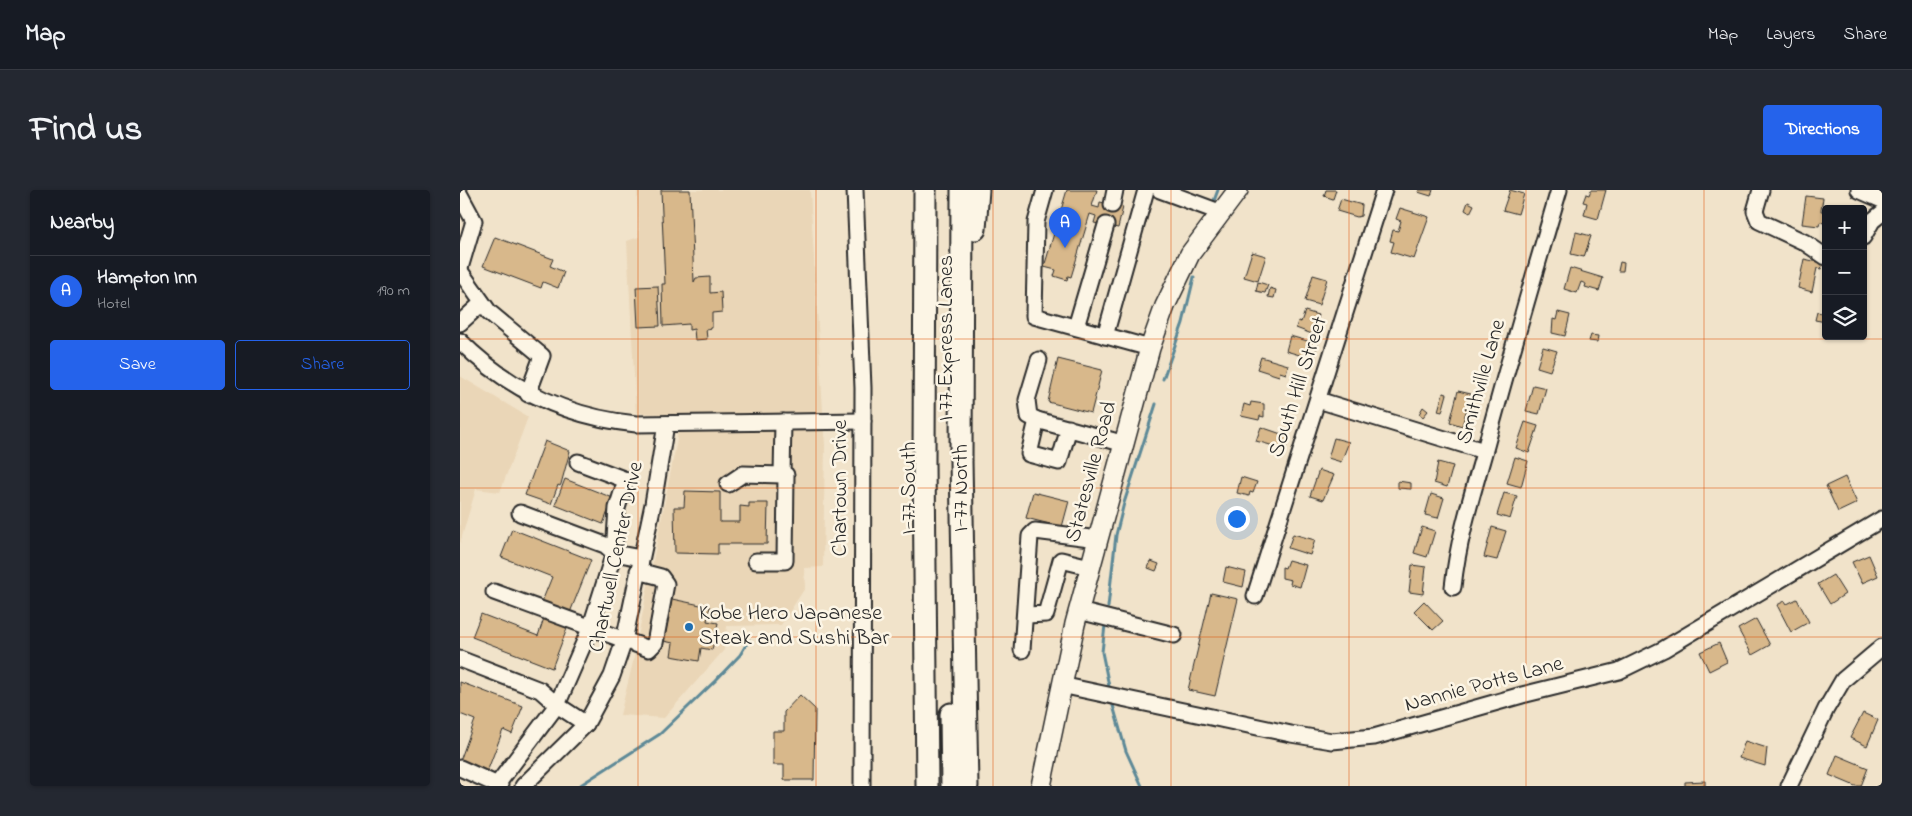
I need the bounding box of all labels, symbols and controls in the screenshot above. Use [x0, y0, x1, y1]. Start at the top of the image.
text: Map [25, 17, 66, 52]
text: Map [1708, 22, 1738, 48]
text: Layers [1766, 22, 1816, 48]
text: Share [1844, 22, 1887, 48]
text: Find us [30, 105, 142, 156]
button: Directions [1763, 105, 1882, 155]
map controls [1822, 205, 1867, 340]
button: + [1822, 205, 1867, 250]
pin: A [1049, 207, 1081, 248]
text: Nearby [50, 208, 114, 238]
button: − [1822, 250, 1867, 295]
street label: I 77 Express Lanes [931, 255, 963, 421]
text: Hampton Inn [97, 265, 197, 292]
text: A [61, 279, 71, 303]
text: 190 m [377, 279, 410, 303]
text: Hotel [97, 292, 130, 316]
button: layers [1822, 295, 1867, 340]
street label: South Hill Street [1261, 312, 1337, 462]
street label: Smithville Lane [1449, 315, 1515, 448]
button: Save [50, 340, 225, 390]
button: Share [235, 340, 410, 390]
street label: Statesville Road [1058, 398, 1126, 546]
street label: Chartown Drive [825, 419, 857, 556]
street label: I-77 South [894, 442, 926, 534]
street label: I-77 North [946, 444, 978, 532]
street label: Chartwell Center Drive [581, 459, 653, 655]
your location [1224, 506, 1250, 532]
place label: Kobe Hero Japanese Steak and Sushi Bar [699, 598, 889, 655]
marker: Kobe Hero Japanese Steak and Sushi Bar [683, 621, 695, 633]
street label: Nannie Potts Lane [1401, 648, 1567, 722]

